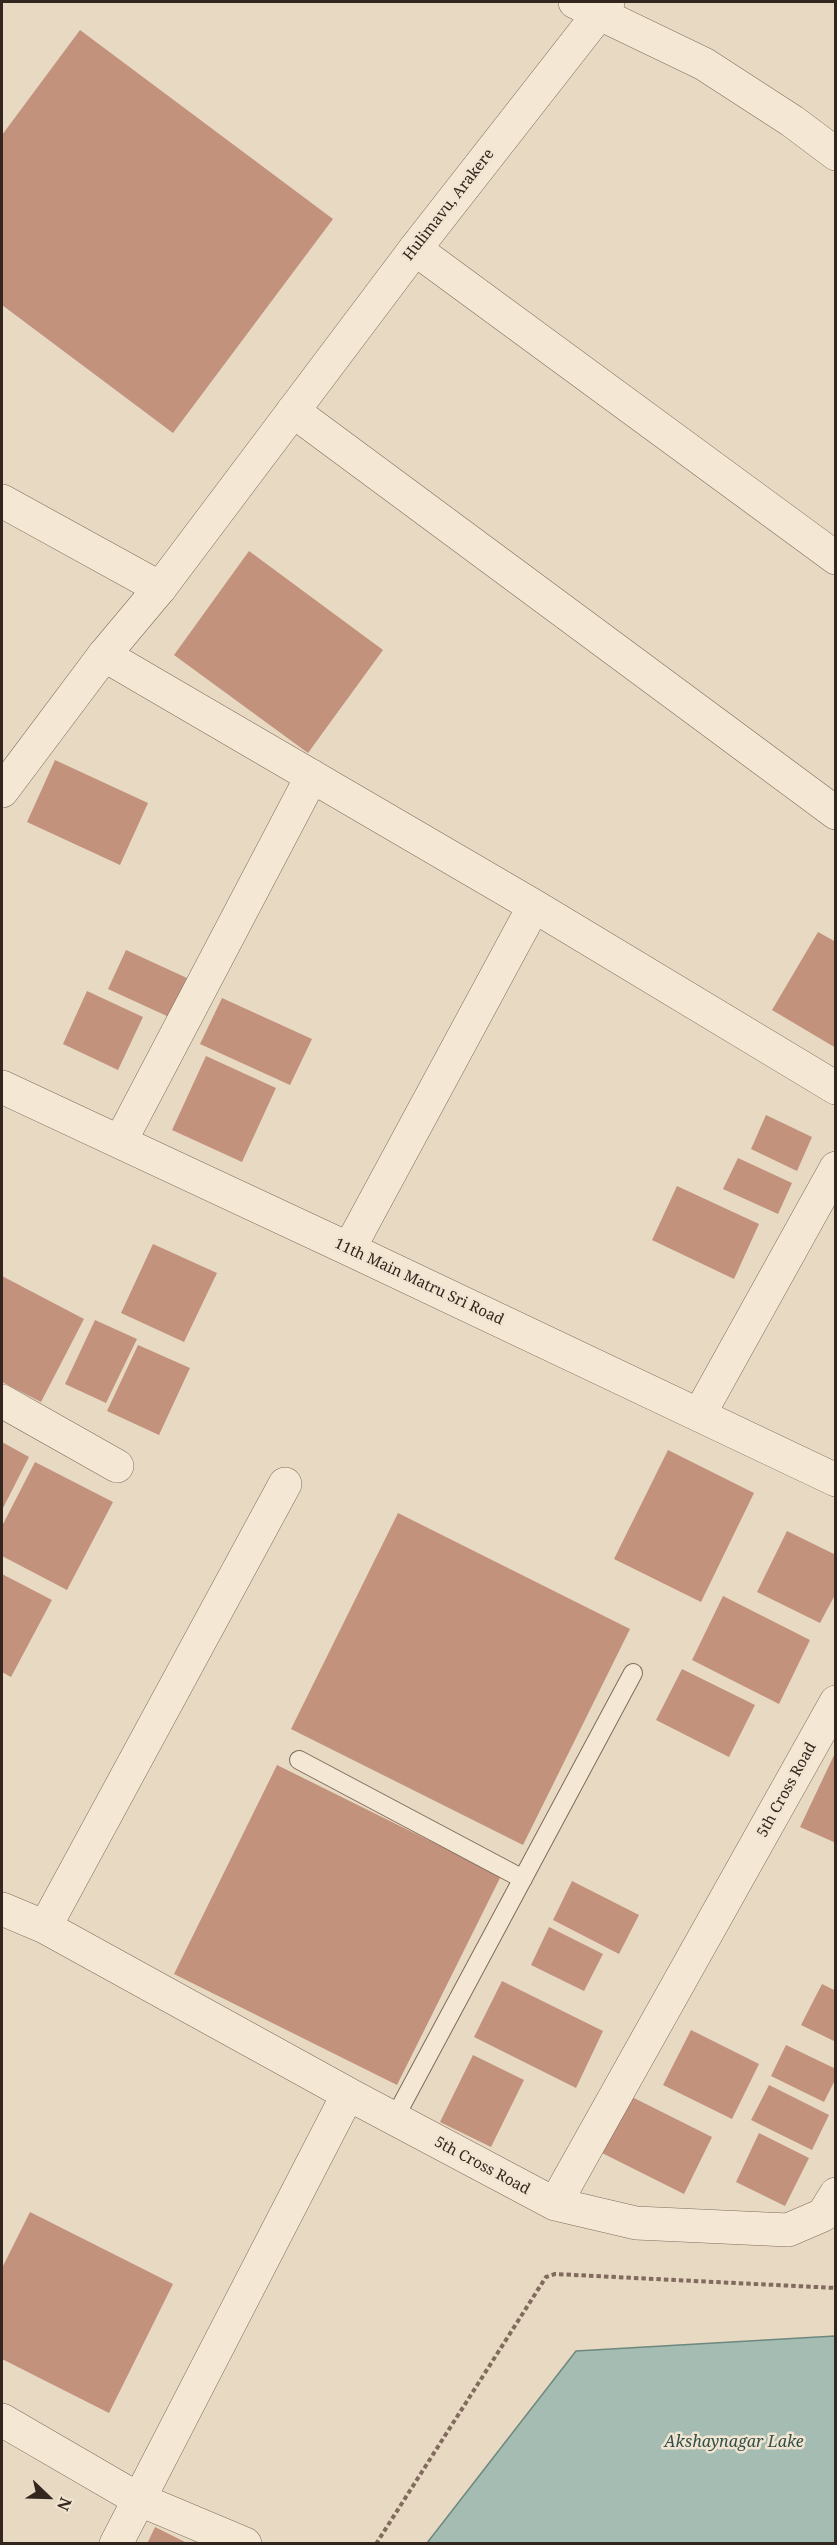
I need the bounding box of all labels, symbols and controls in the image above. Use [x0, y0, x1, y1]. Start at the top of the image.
street label: Hulimavu, Arakere [400, 146, 498, 264]
street label: 11th Main Matru Sri Road [331, 1235, 507, 1329]
street label: 5th Cross Road [754, 1739, 820, 1841]
street label: 5th Cross Road [431, 2133, 533, 2199]
water label: Akshaynagar Lake [664, 2432, 804, 2452]
north arrow [18, 2467, 78, 2527]
text: N [52, 2494, 77, 2514]

